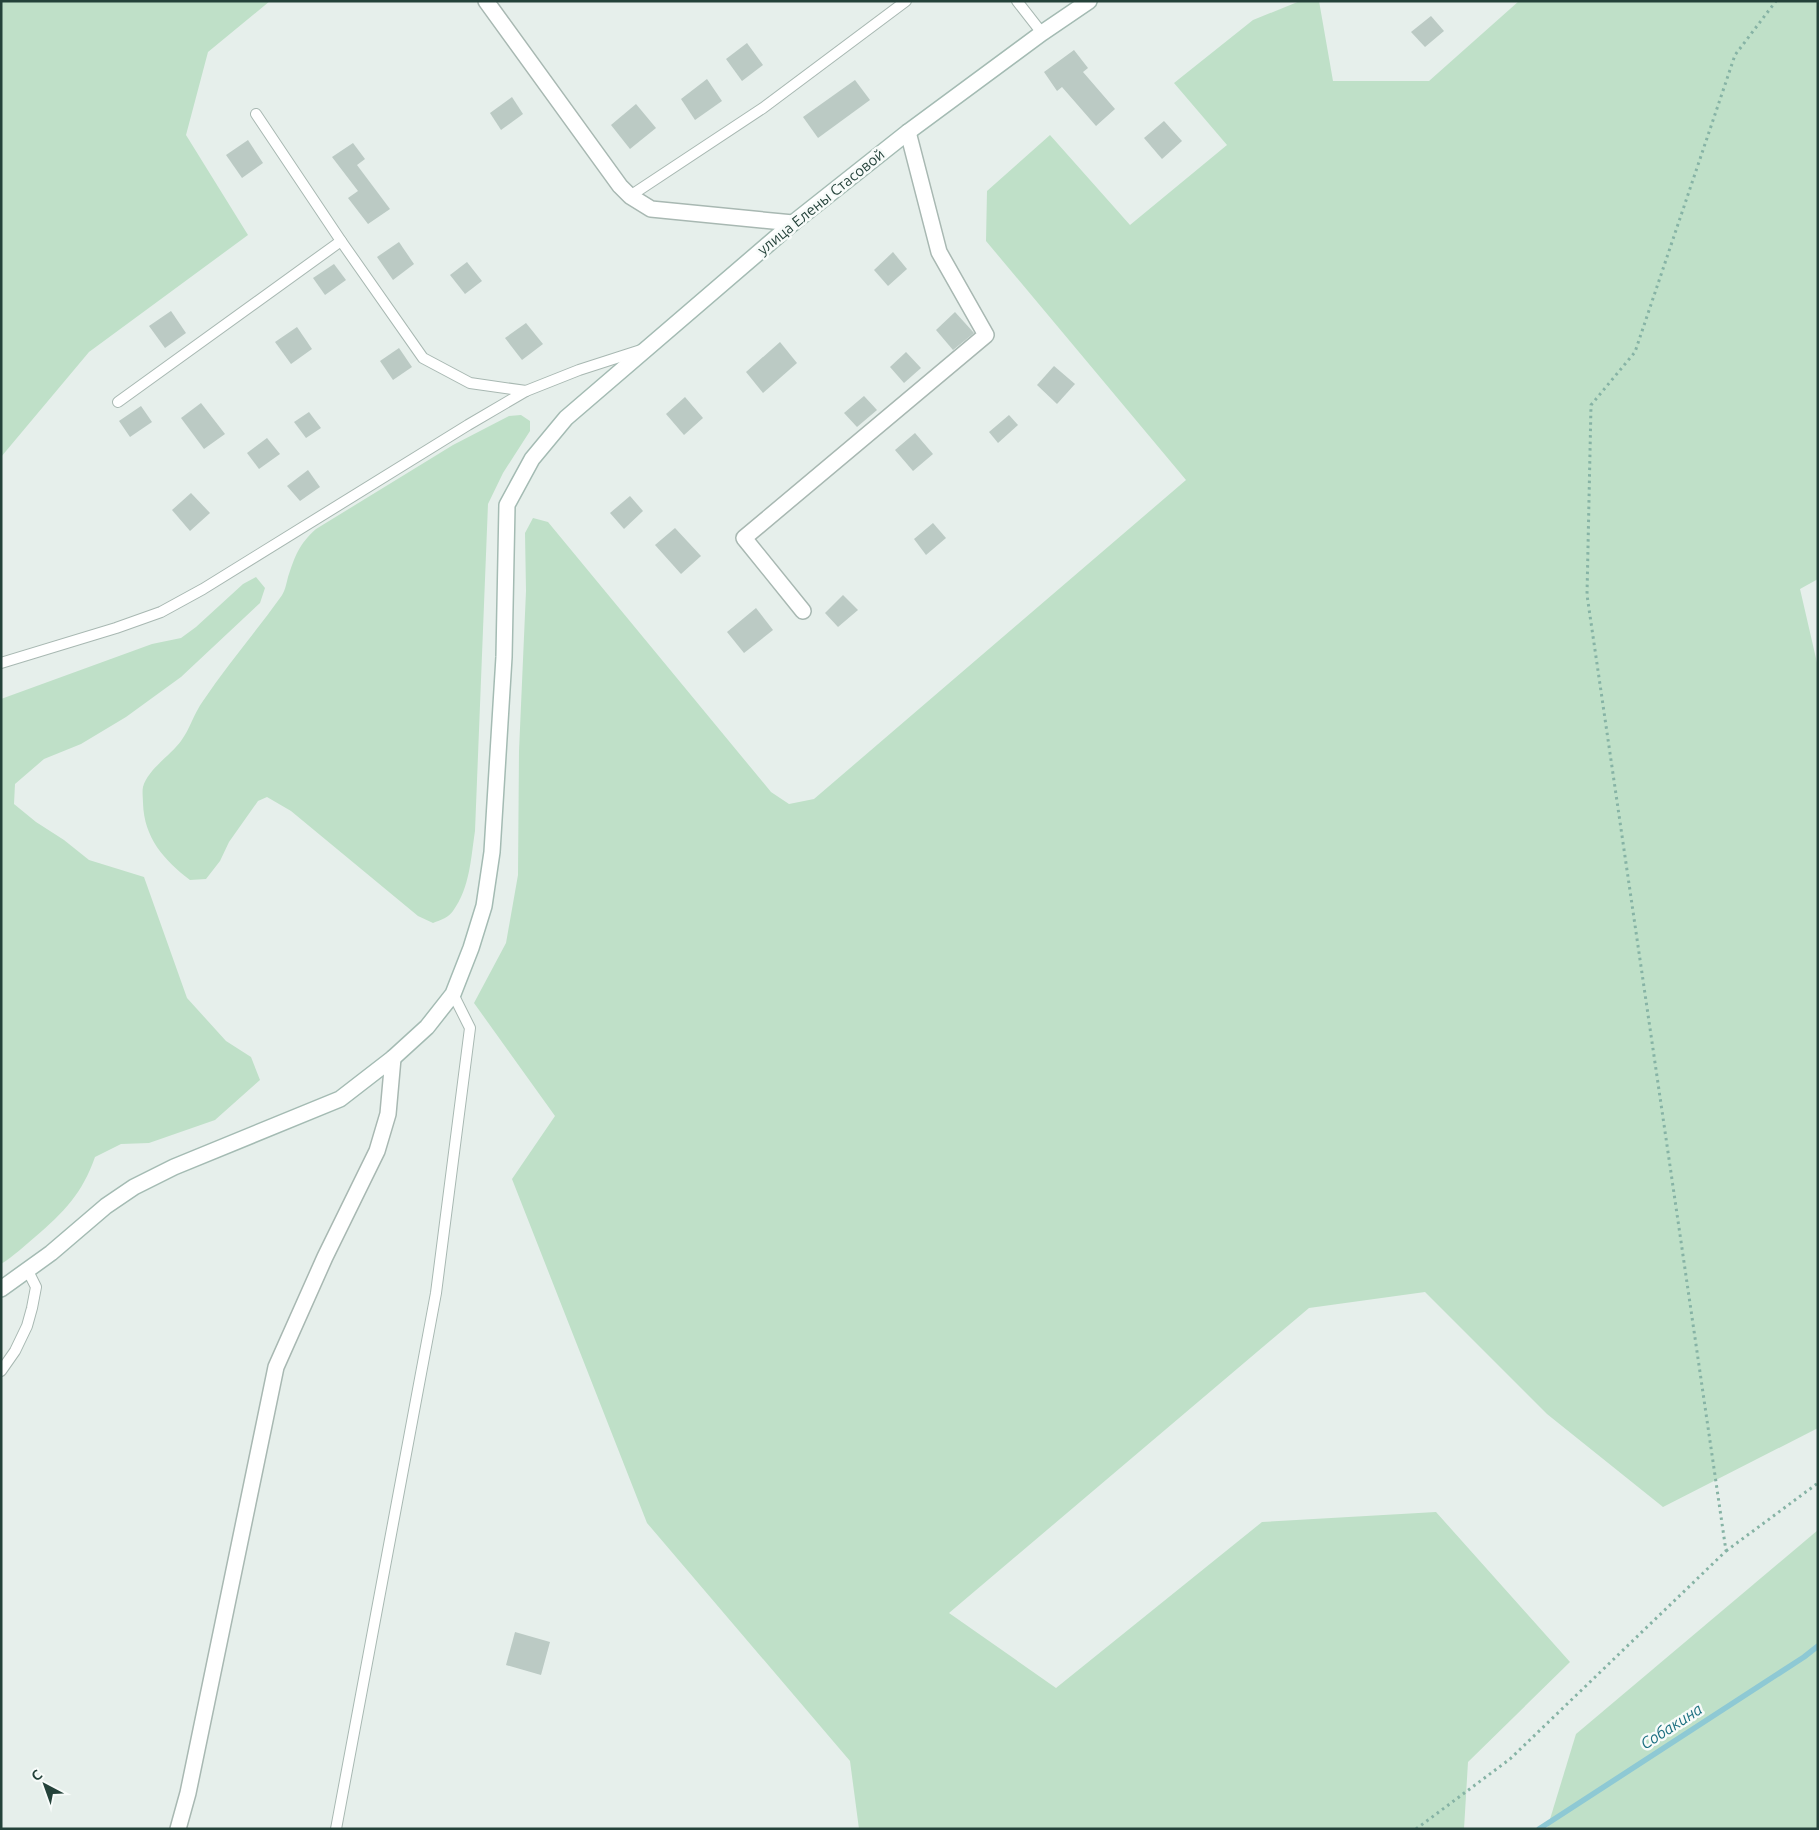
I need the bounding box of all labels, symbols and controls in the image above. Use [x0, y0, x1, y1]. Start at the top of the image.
street label: улица Елены Стасовой [754, 145, 888, 258]
water label: Собакина [1637, 1699, 1705, 1753]
north arrow [20, 1760, 70, 1810]
text: С [28, 1766, 45, 1784]

